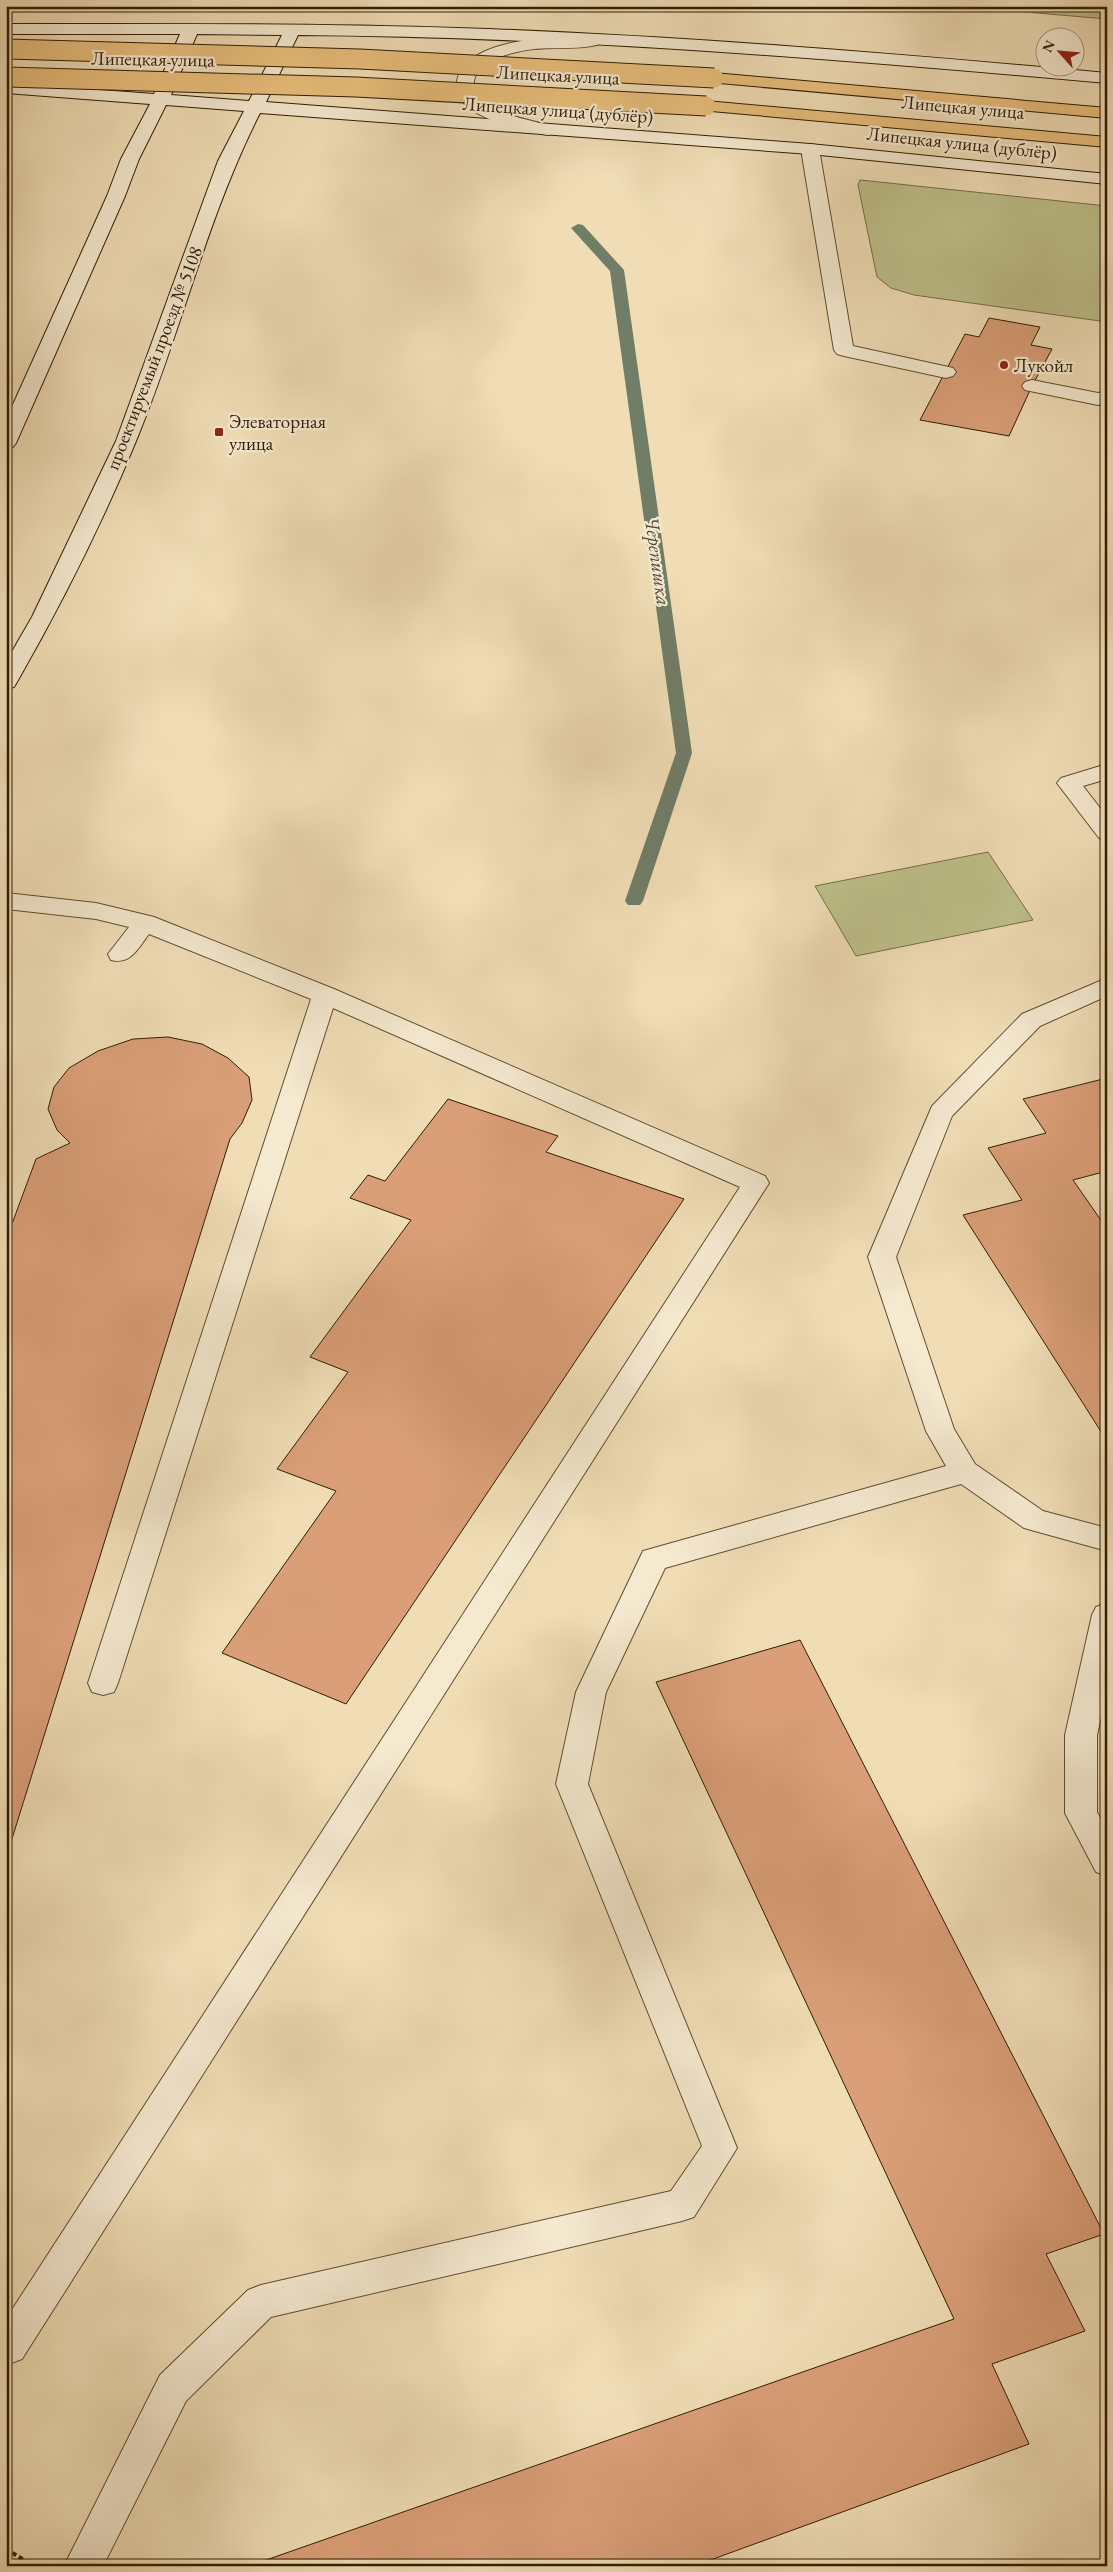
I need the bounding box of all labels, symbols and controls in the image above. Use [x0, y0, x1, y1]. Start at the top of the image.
north arrow [1036, 28, 1086, 78]
text: N [1038, 36, 1059, 55]
street label: Липецкая улица [91, 45, 215, 73]
street label: Липецкая улица [496, 59, 621, 91]
street label: Липецкая улица [900, 89, 1026, 125]
street label: Липецкая улица (дублёр) [462, 91, 654, 129]
street label: Липецкая улица (дублёр) [866, 121, 1058, 165]
street label: проектируемый проезд № 5108 [100, 243, 208, 473]
place label: Лукойл [1014, 353, 1073, 378]
marker: Лукойл [998, 359, 1010, 371]
place label: Элеваторная улица [229, 409, 327, 456]
marker: Элеваторная улица [213, 426, 225, 438]
water label: Черепишка [639, 515, 677, 607]

